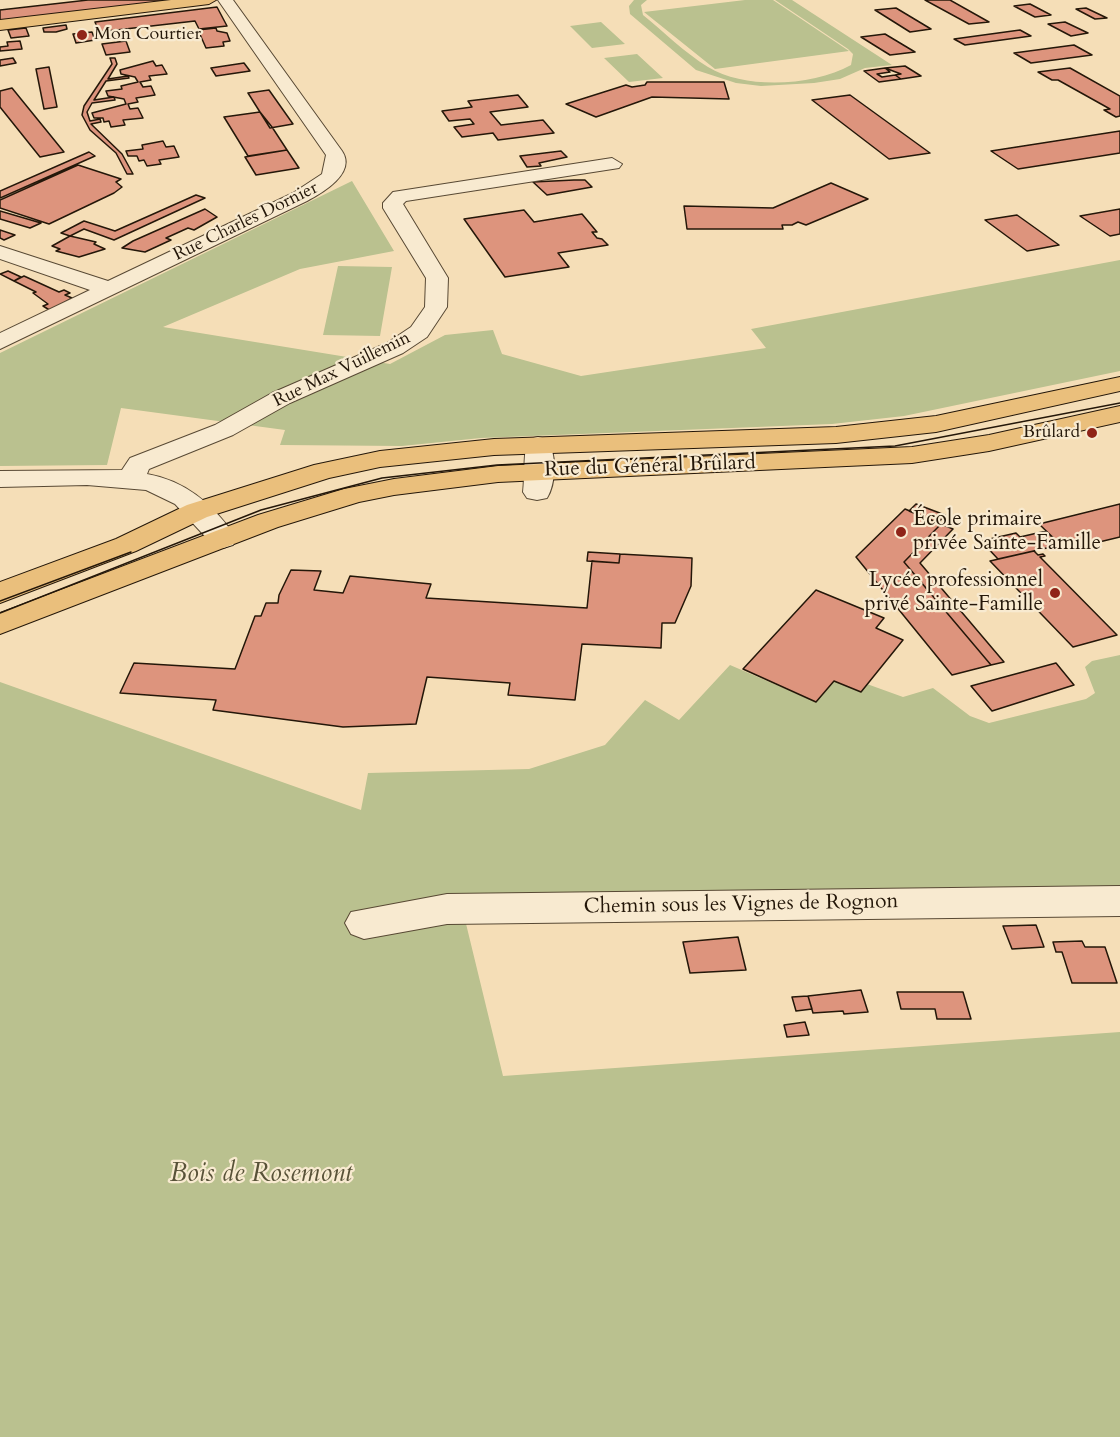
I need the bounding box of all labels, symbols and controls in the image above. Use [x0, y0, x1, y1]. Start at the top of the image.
place label: Mon Courtier [94, 24, 201, 46]
marker: Mon Courtier [75, 28, 89, 42]
street label: Rue Charles Dornier [170, 178, 322, 266]
street label: Rue Max Vuillemin [270, 327, 414, 413]
place label: Brûlard [1023, 422, 1080, 444]
marker: Brûlard [1085, 426, 1099, 440]
street label: Rue du Général Brûlard [544, 451, 756, 483]
place label: École primaire privée Sainte-Famille [913, 507, 1101, 557]
marker: École primaire privée Sainte-Famille [894, 525, 908, 539]
place label: Lycée professionnel privé Sainte-Famille [865, 568, 1043, 618]
marker: Lycée professionnel privé Sainte-Famille [1048, 586, 1062, 600]
street label: Chemin sous les Vignes de Rognon [583, 890, 899, 920]
park label: Bois de Rosemont [170, 1159, 352, 1191]

